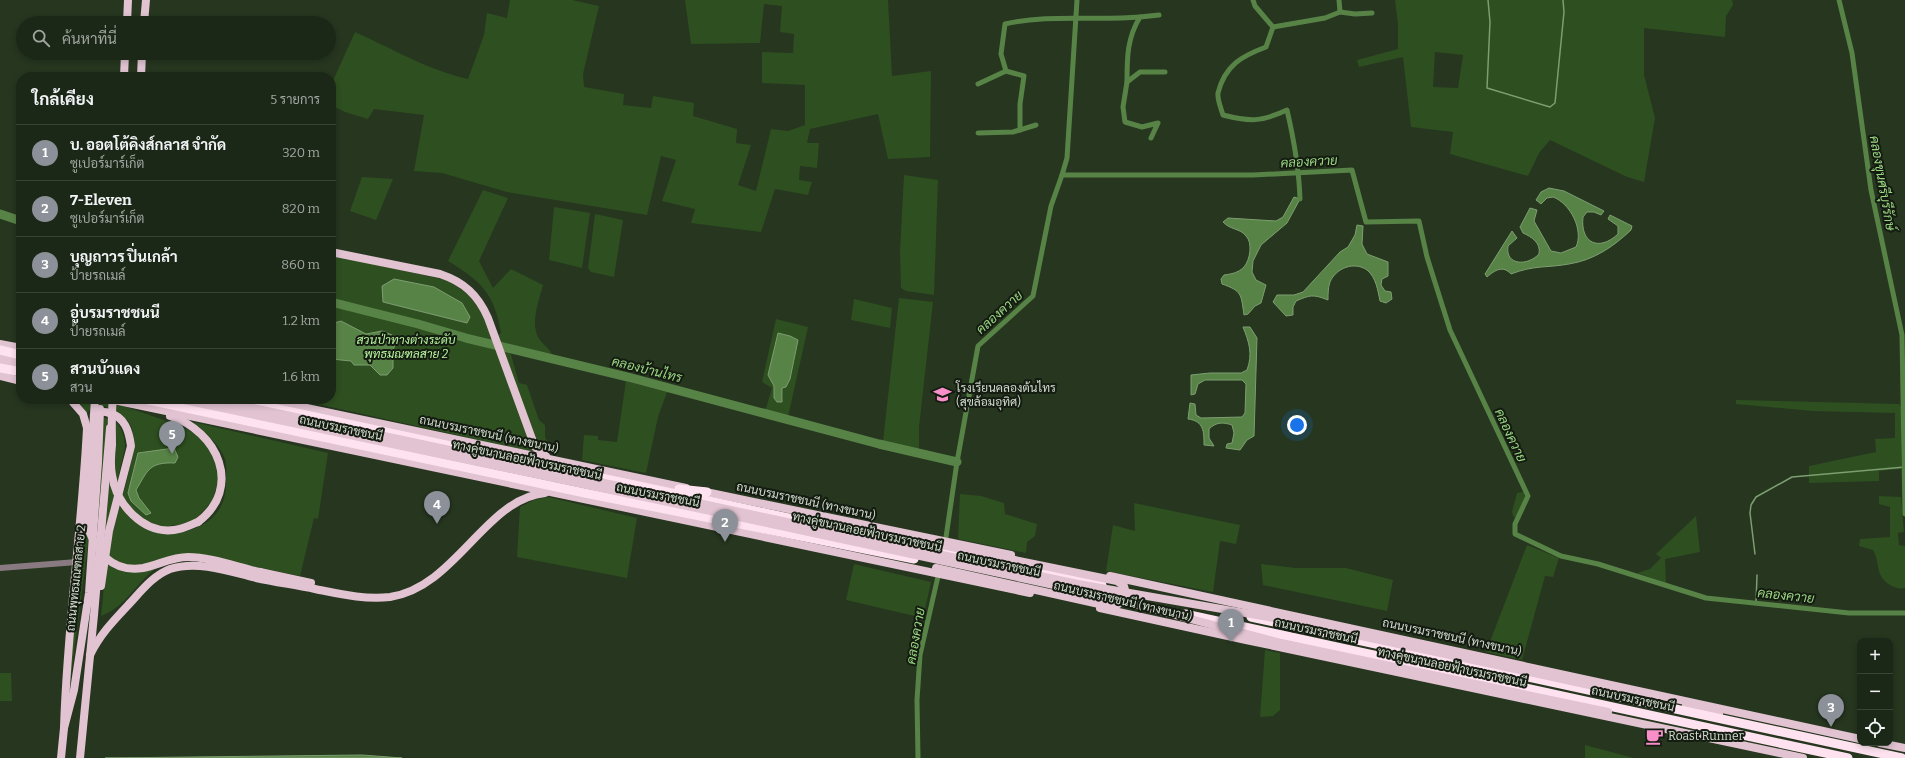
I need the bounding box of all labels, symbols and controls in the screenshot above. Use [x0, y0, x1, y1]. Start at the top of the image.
search box [16, 16, 336, 60]
icon: search [30, 27, 52, 49]
text: ค้นหาที่นี่ [62, 30, 117, 48]
text: ใกล้เคียง [32, 89, 94, 110]
text: 5 รายการ [270, 92, 320, 107]
water label: คลองขุนศรีบุรีรักษ์ [1865, 134, 1901, 234]
text: บ. ออตโต้คิงส์กลาส จำกัด [70, 136, 226, 154]
text: 1 [42, 145, 48, 160]
text: 320 m [282, 145, 320, 160]
water label: คลองควาย [1280, 152, 1339, 170]
text: ซูเปอร์มาร์เก็ต [70, 156, 144, 171]
text: 7-Eleven [70, 191, 132, 209]
text: 2 [41, 201, 49, 216]
text: 820 m [282, 201, 320, 216]
text: ซูเปอร์มาร์เก็ต [70, 211, 144, 226]
text: บุญถาวร ปิ่นเกล้า [70, 248, 178, 266]
text: 3 [41, 257, 49, 272]
text: 860 m [281, 257, 320, 272]
text: ป้ายรถเมล์ [70, 268, 126, 283]
water label: คลองควาย [973, 287, 1026, 337]
text: อู่บรมราชชนนี [70, 304, 160, 322]
text: 4 [41, 313, 49, 328]
text: 1.2 km [283, 313, 320, 328]
text: ป้ายรถเมล์ [70, 324, 126, 339]
park label: สวนป่าทางต่างระดับ พุทธมณฑลสาย 2 [356, 333, 456, 363]
water label: คลองบ้านไทร [610, 353, 684, 386]
text: สวนบัวแดง [70, 360, 140, 378]
text: 5 [41, 369, 49, 384]
text: 1.6 km [282, 369, 320, 384]
text: สวน [70, 380, 92, 395]
place label: โรงเรียนคลองต้นไทร (สุขล้อมอุทิศ) [955, 380, 1056, 411]
school or university icon: โรงเรียนคลองต้นไทร (สุขล้อมอุทิศ) [933, 385, 953, 405]
water label: คลองควาย [1492, 406, 1530, 465]
street label: ถนนบรมราชชนนี [298, 411, 384, 444]
street label: ถนนบรมราชชนนี (ทางขนาน) [418, 411, 560, 456]
your location [1287, 415, 1307, 435]
pin: 5 [159, 421, 185, 454]
street label: ทางคู่ขนานลอยฟ้าบรมราชชนนี [451, 436, 604, 484]
street label: ถนนบรมราชชนนี (ทางขนาน) [735, 478, 877, 523]
street label: ถนนบรมราชชนนี [615, 479, 701, 510]
pin: 4 [424, 491, 450, 524]
street label: ทางคู่ขนานลอยฟ้าบรมราชชนนี [791, 508, 944, 556]
pin: 2 [712, 509, 738, 542]
street label: ถนนพุทธมณฑลสาย 2 [63, 524, 91, 632]
street label: ถนนบรมราชชนนี [956, 547, 1042, 580]
street label: ถนนบรมราชชนนี (ทางขนาน) [1052, 577, 1194, 624]
water label: คลองควาย [1757, 585, 1816, 606]
water label: คลองควาย [903, 606, 928, 666]
pin: 1 [1218, 609, 1244, 642]
street label: ถนนบรมราชชนนี [1273, 614, 1359, 647]
street label: ถนนบรมราชชนนี (ทางขนาน) [1381, 614, 1523, 659]
map controls [1857, 638, 1893, 746]
button: + [1857, 638, 1893, 674]
street label: ทางคู่ขนานลอยฟ้าบรมราชชนนี [1376, 643, 1529, 691]
button: − [1857, 674, 1893, 710]
street label: ถนนบรมราชชนนี [1590, 682, 1676, 715]
pin: 3 [1818, 694, 1844, 727]
button: locate [1857, 710, 1893, 746]
cafe icon: Roast Runner [1645, 726, 1665, 746]
place label: Roast Runner [1668, 729, 1744, 743]

